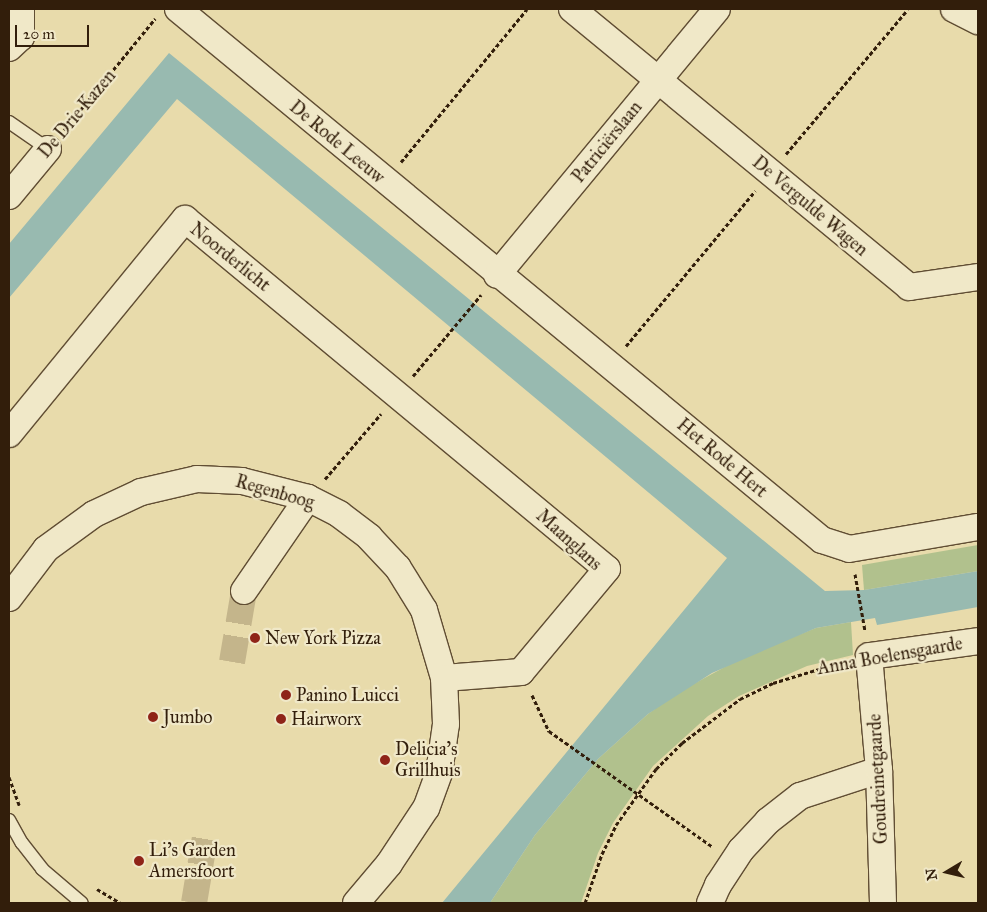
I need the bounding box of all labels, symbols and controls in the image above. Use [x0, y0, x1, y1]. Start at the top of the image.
scale bar [18, 15, 91, 47]
text: 20 m [23, 25, 55, 43]
street label: De Drie Kazen [34, 65, 120, 163]
street label: De Rode Leeuw [285, 96, 389, 188]
street label: Patriciërslaan [568, 97, 646, 187]
street label: De Vergulde Wagen [748, 151, 872, 261]
street label: Noorderlicht [186, 218, 274, 296]
street label: Het Rode Hert [672, 414, 772, 502]
street label: Regenboog [233, 470, 317, 514]
street label: Maanglans [532, 505, 606, 575]
place label: New York Pizza [265, 627, 381, 649]
marker: New York Pizza [249, 632, 261, 644]
street label: Anna Boelensgaarde [816, 633, 964, 679]
place label: Panino Luicci [296, 684, 399, 706]
marker: Panino Luicci [280, 689, 292, 701]
place label: Jumbo [163, 706, 212, 728]
place label: Hairworx [291, 708, 362, 730]
marker: Jumbo [147, 711, 159, 723]
marker: Hairworx [275, 713, 287, 725]
street label: Goudreinetgaarde [864, 713, 892, 845]
place label: Delicia's Grillhuis [395, 739, 461, 782]
marker: Delicia's Grillhuis [379, 754, 391, 766]
place label: Li's Garden Amersfoort [149, 840, 236, 882]
north arrow [922, 847, 972, 897]
marker: Li's Garden Amersfoort [133, 855, 145, 867]
text: N [922, 867, 941, 882]

